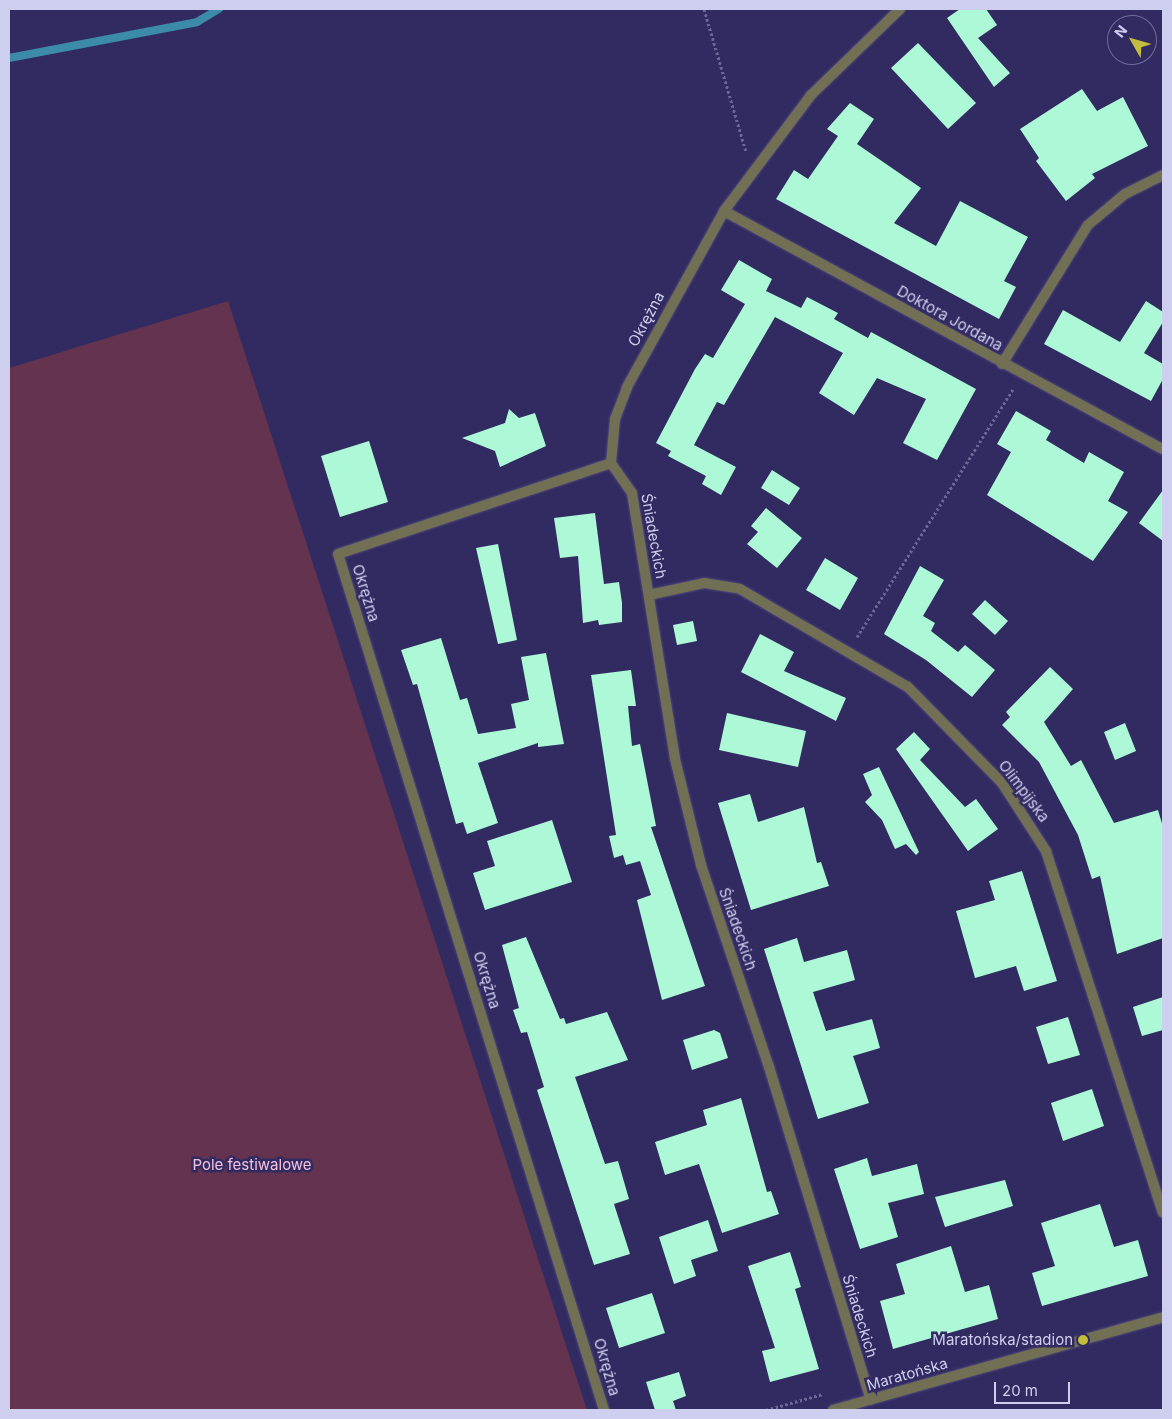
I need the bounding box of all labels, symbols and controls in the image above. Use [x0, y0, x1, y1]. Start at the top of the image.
north arrow [1107, 15, 1157, 65]
text: N [1111, 22, 1131, 41]
street label: Doktora Jordana [894, 282, 1006, 354]
street label: Okrężna [624, 289, 668, 349]
street label: Śniadeckich [638, 492, 670, 580]
street label: Okrężna [349, 562, 383, 624]
street label: Olimpijska [995, 756, 1053, 826]
street label: Śniadeckich [715, 885, 761, 973]
street label: Okrężna [470, 949, 504, 1011]
park label: Pole festiwalowe [192, 1156, 312, 1174]
street label: Śniadeckich [839, 1272, 881, 1360]
place label: Maratońska/stadion [932, 1331, 1073, 1349]
marker: Maratońska/stadion [1077, 1334, 1089, 1346]
street label: Okrężna [590, 1336, 624, 1398]
street label: Maratońska [865, 1354, 949, 1394]
scale bar [997, 1372, 1073, 1404]
text: 20 m [1002, 1381, 1038, 1400]

